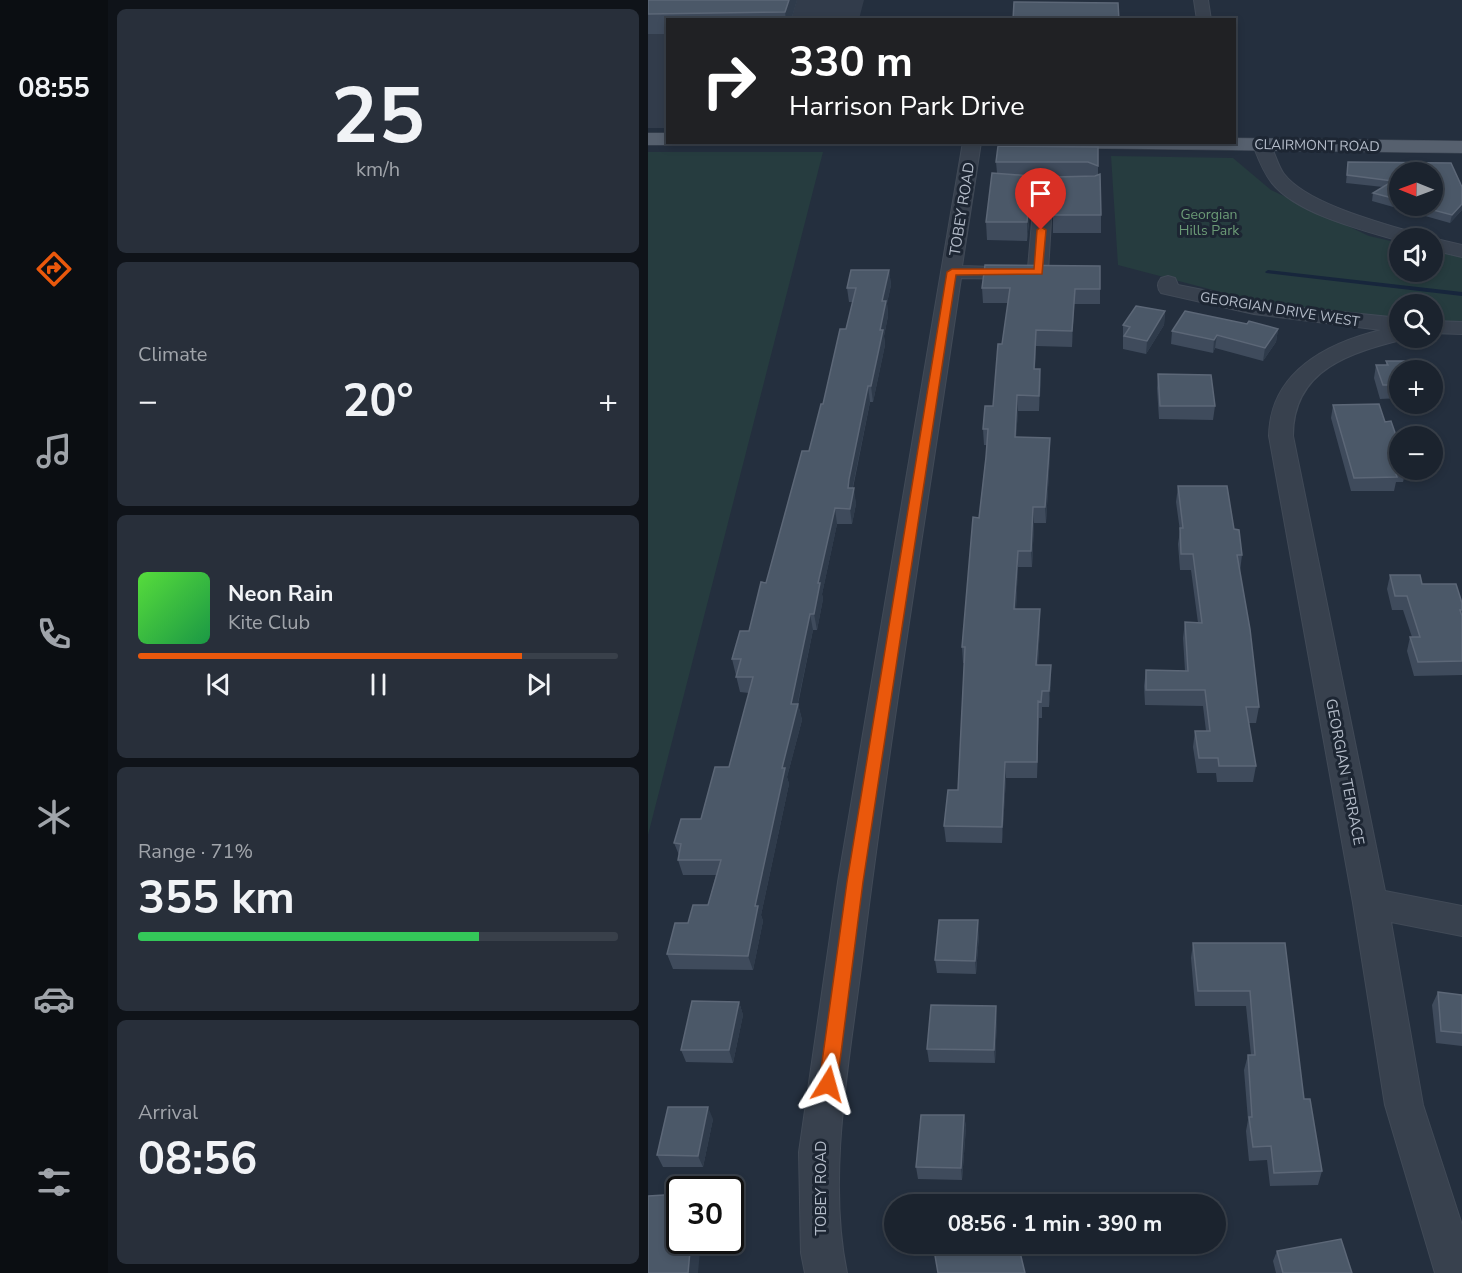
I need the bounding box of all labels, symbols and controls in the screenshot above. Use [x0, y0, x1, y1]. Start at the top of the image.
text: 330 m [789, 34, 913, 91]
icon: right [690, 42, 768, 120]
text: 25 [331, 63, 425, 170]
text: 08:55 [18, 70, 90, 107]
text: Harrison Park Drive [789, 88, 1025, 125]
street label: CLAIRMONT ROAD [1254, 135, 1380, 156]
text: km/h [356, 156, 400, 183]
street label: TOBEY ROAD [945, 161, 979, 257]
north arrow [1389, 162, 1443, 216]
map controls [1389, 162, 1443, 480]
pin [1015, 168, 1066, 230]
icon: arrive [1024, 177, 1057, 210]
park label: Georgian Hills Park [1179, 205, 1240, 240]
button: sound [1389, 228, 1443, 282]
icon: directions [33, 248, 75, 290]
street label: GEORGIAN DRIVE WEST [1199, 287, 1362, 332]
button: search [1389, 294, 1443, 348]
text: Climate [138, 341, 207, 368]
button: + [1389, 360, 1443, 414]
text: 20° [342, 371, 414, 432]
text: − [138, 379, 158, 424]
text: + [598, 379, 618, 424]
button: − [1389, 426, 1443, 480]
icon: music [33, 430, 75, 472]
text: Neon Rain [228, 579, 333, 609]
text: Kite Club [228, 609, 310, 636]
icon: phone [33, 613, 75, 655]
icon: previous [202, 668, 235, 701]
icon: pause [362, 668, 395, 701]
icon: next [522, 668, 555, 701]
street label: GEORGIAN TERRACE [1321, 697, 1369, 847]
icon: climate [33, 796, 75, 838]
text: Range · 71% [138, 838, 253, 865]
text: 355 km [138, 868, 295, 929]
icon: car [33, 978, 75, 1020]
position arrow [796, 1052, 860, 1116]
text: Arrival [138, 1099, 198, 1126]
text: 08:56 [138, 1129, 257, 1190]
street label: TOBEY ROAD [811, 1141, 831, 1235]
icon: filters [33, 1161, 75, 1203]
speed limit sign: 30 [666, 1176, 744, 1254]
text: 08:56 · 1 min · 390 m [948, 1209, 1162, 1239]

